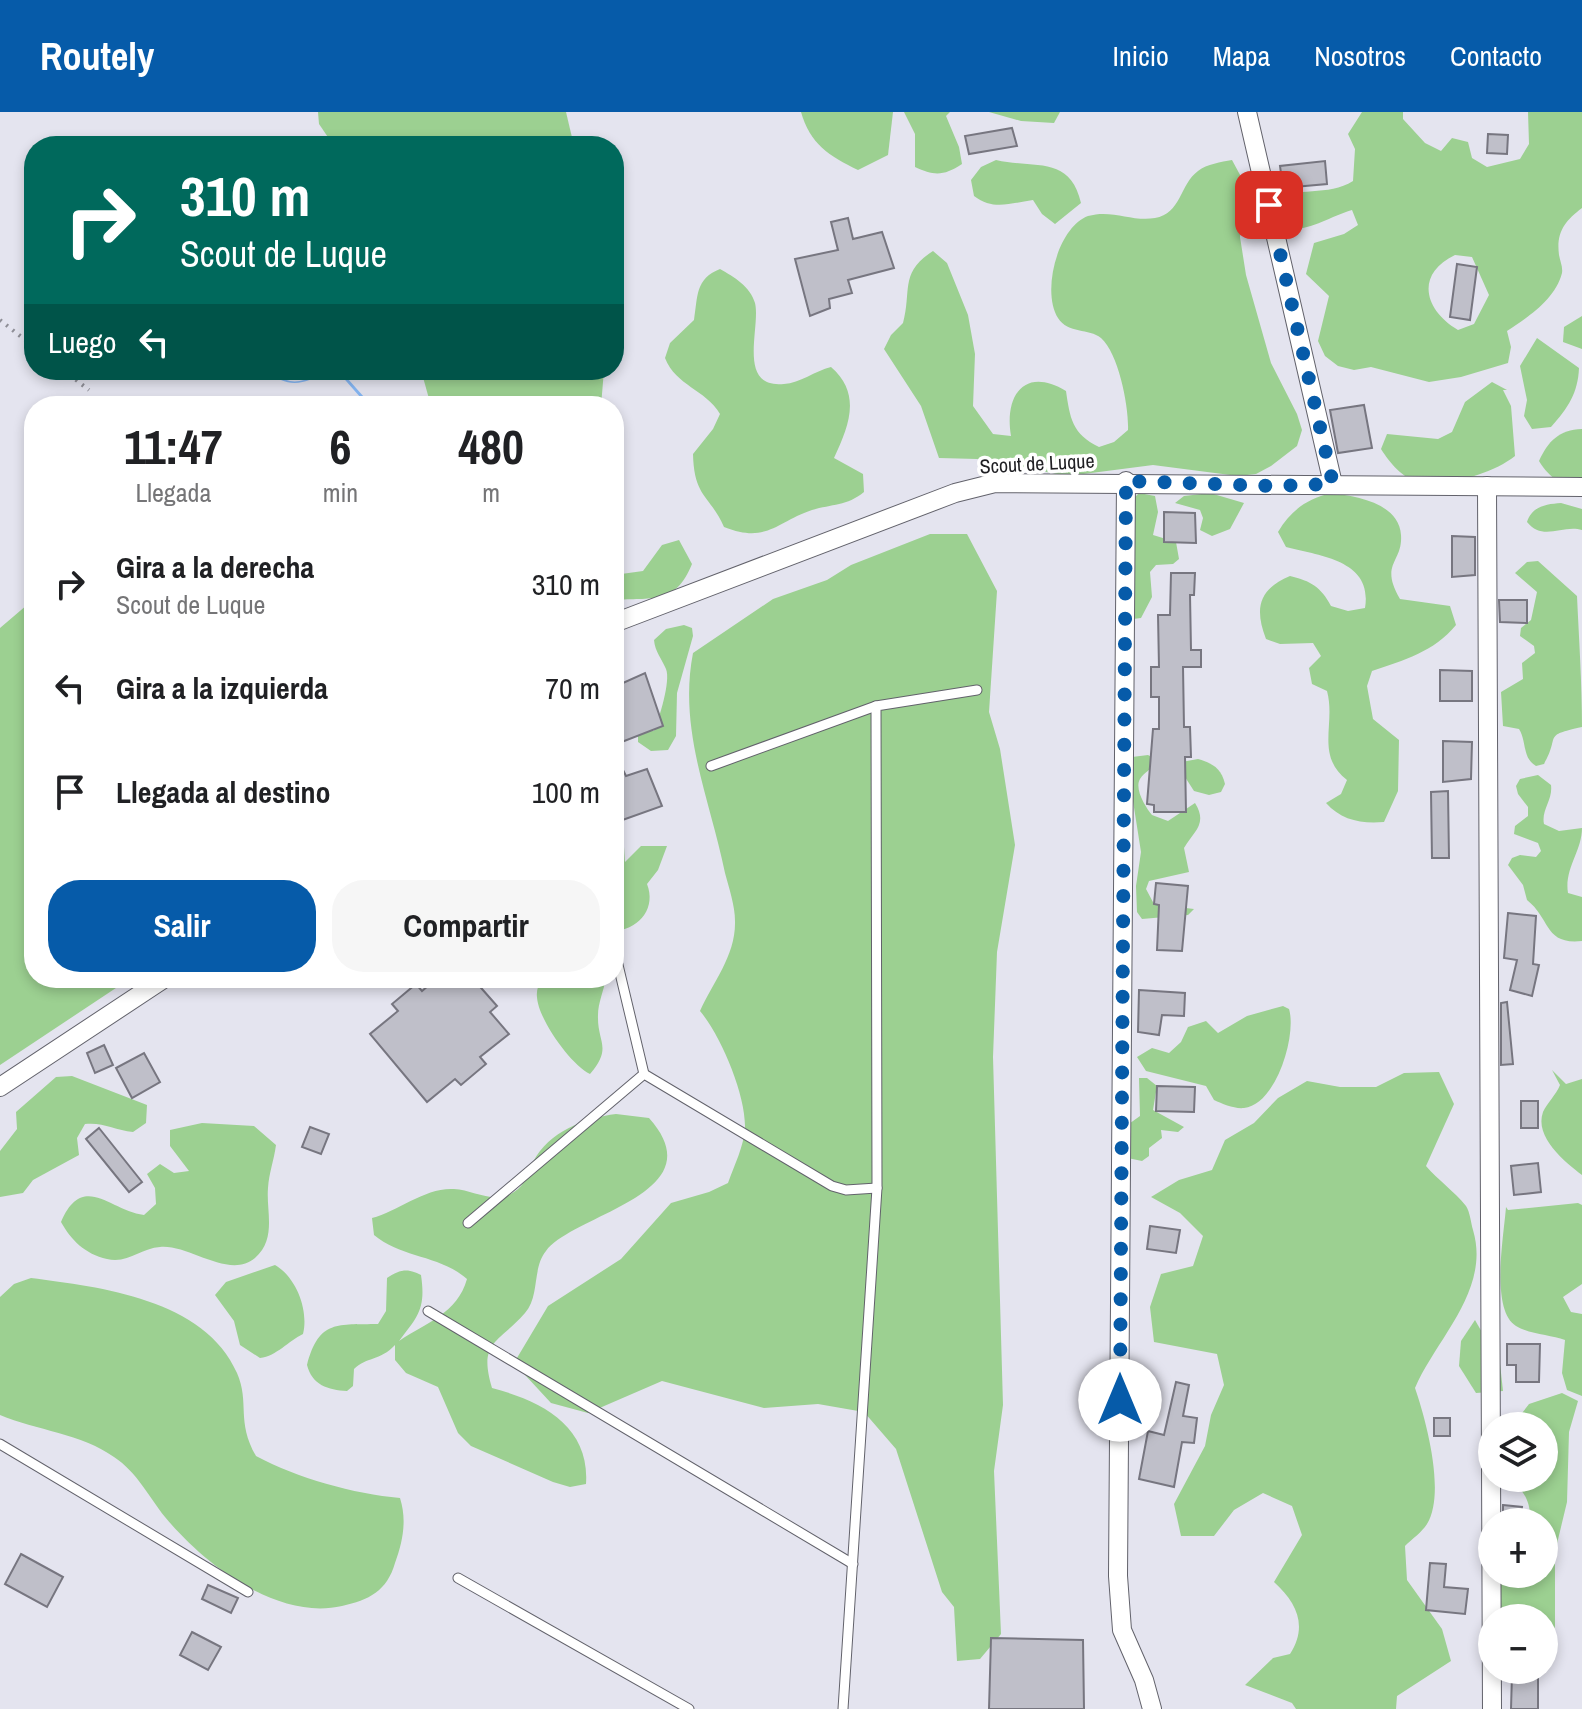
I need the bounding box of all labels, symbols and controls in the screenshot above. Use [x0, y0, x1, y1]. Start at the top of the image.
text: Routely [40, 31, 154, 82]
text: Inicio [1113, 37, 1169, 75]
text: Mapa [1213, 37, 1270, 75]
text: Nosotros [1314, 37, 1406, 75]
text: Contacto [1450, 37, 1542, 75]
text: 310 m [180, 158, 310, 233]
icon: right [48, 168, 152, 272]
pin [1235, 171, 1303, 239]
icon: arrive [1247, 183, 1291, 227]
text: Scout de Luque [180, 230, 387, 278]
icon: left [132, 320, 176, 364]
text: Luego [48, 322, 116, 362]
text: 11:47 [124, 414, 223, 479]
text: 6 [329, 414, 351, 479]
text: 480 [458, 414, 524, 479]
street label: Scout de Luque [979, 447, 1095, 479]
text: Llegada [135, 475, 211, 510]
text: min [323, 475, 358, 510]
text: m [482, 475, 500, 510]
text: Gira a la derecha [116, 547, 314, 587]
icon: right [48, 562, 92, 606]
text: 310 m [532, 564, 600, 604]
text: Scout de Luque [116, 587, 265, 622]
icon: left [48, 666, 92, 710]
text: Gira a la izquierda [116, 668, 328, 708]
text: 70 m [545, 668, 600, 708]
icon: arrive [48, 770, 92, 814]
text: Llegada al destino [116, 772, 331, 812]
text: 100 m [532, 772, 600, 812]
button: Salir [48, 880, 316, 972]
button: Compartir [332, 880, 600, 972]
position arrow [1078, 1358, 1162, 1442]
map controls [1478, 1412, 1558, 1684]
button: layers [1478, 1412, 1558, 1492]
button: + [1478, 1508, 1558, 1588]
button: − [1478, 1604, 1558, 1684]

